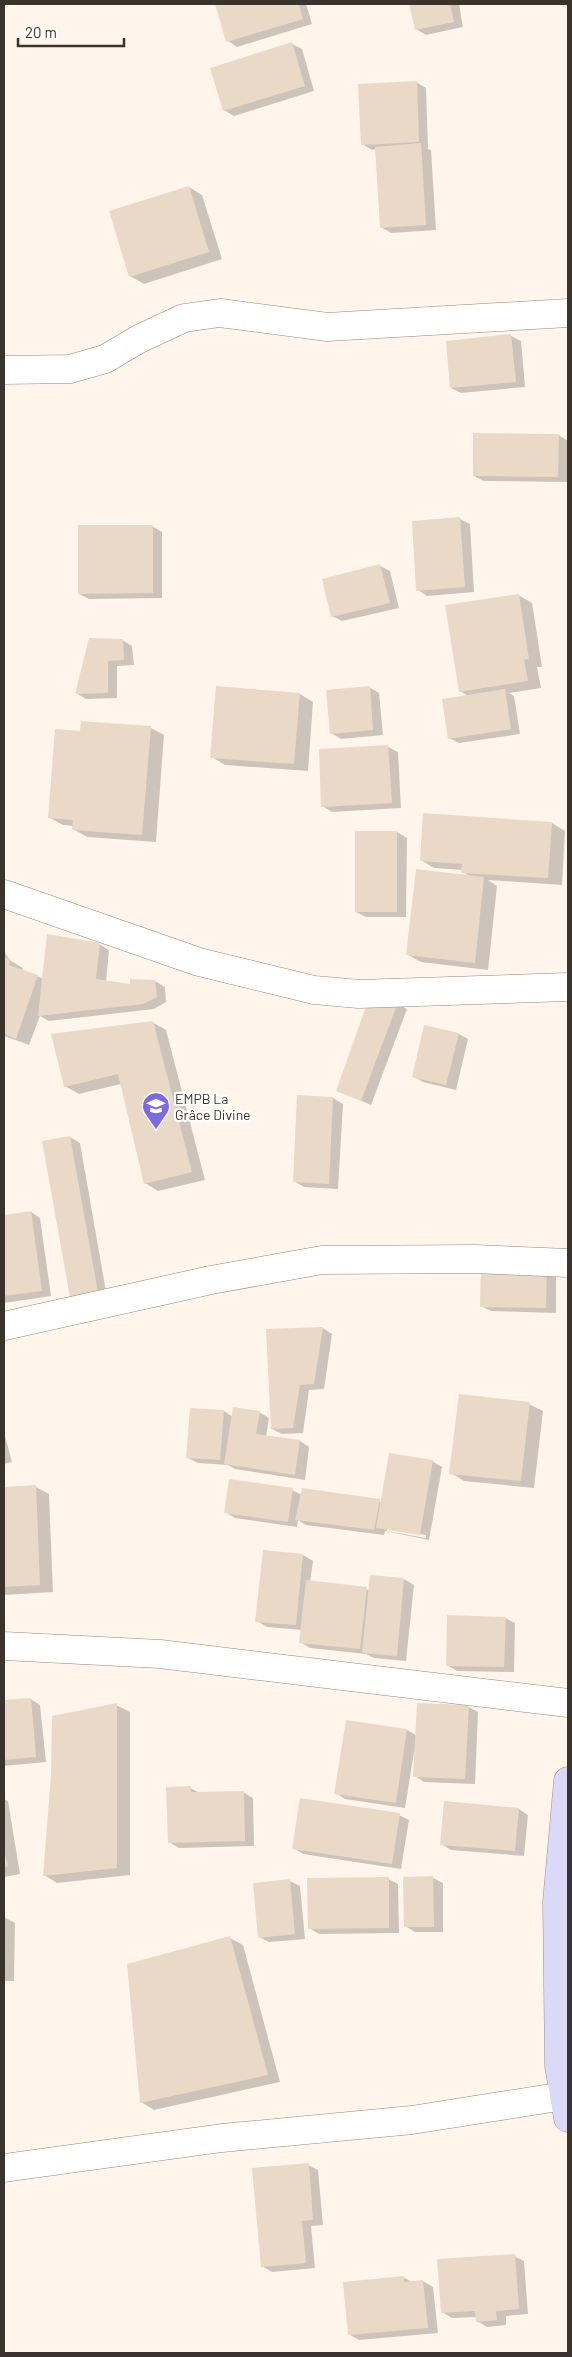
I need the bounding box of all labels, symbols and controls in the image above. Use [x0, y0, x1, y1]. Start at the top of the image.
scale bar [18, 15, 124, 47]
text: 20 m [25, 23, 57, 41]
place label: EMPB La Grâce Divine [175, 1090, 251, 1123]
school or university icon: EMPB La Grâce Divine [141, 1091, 171, 1130]

